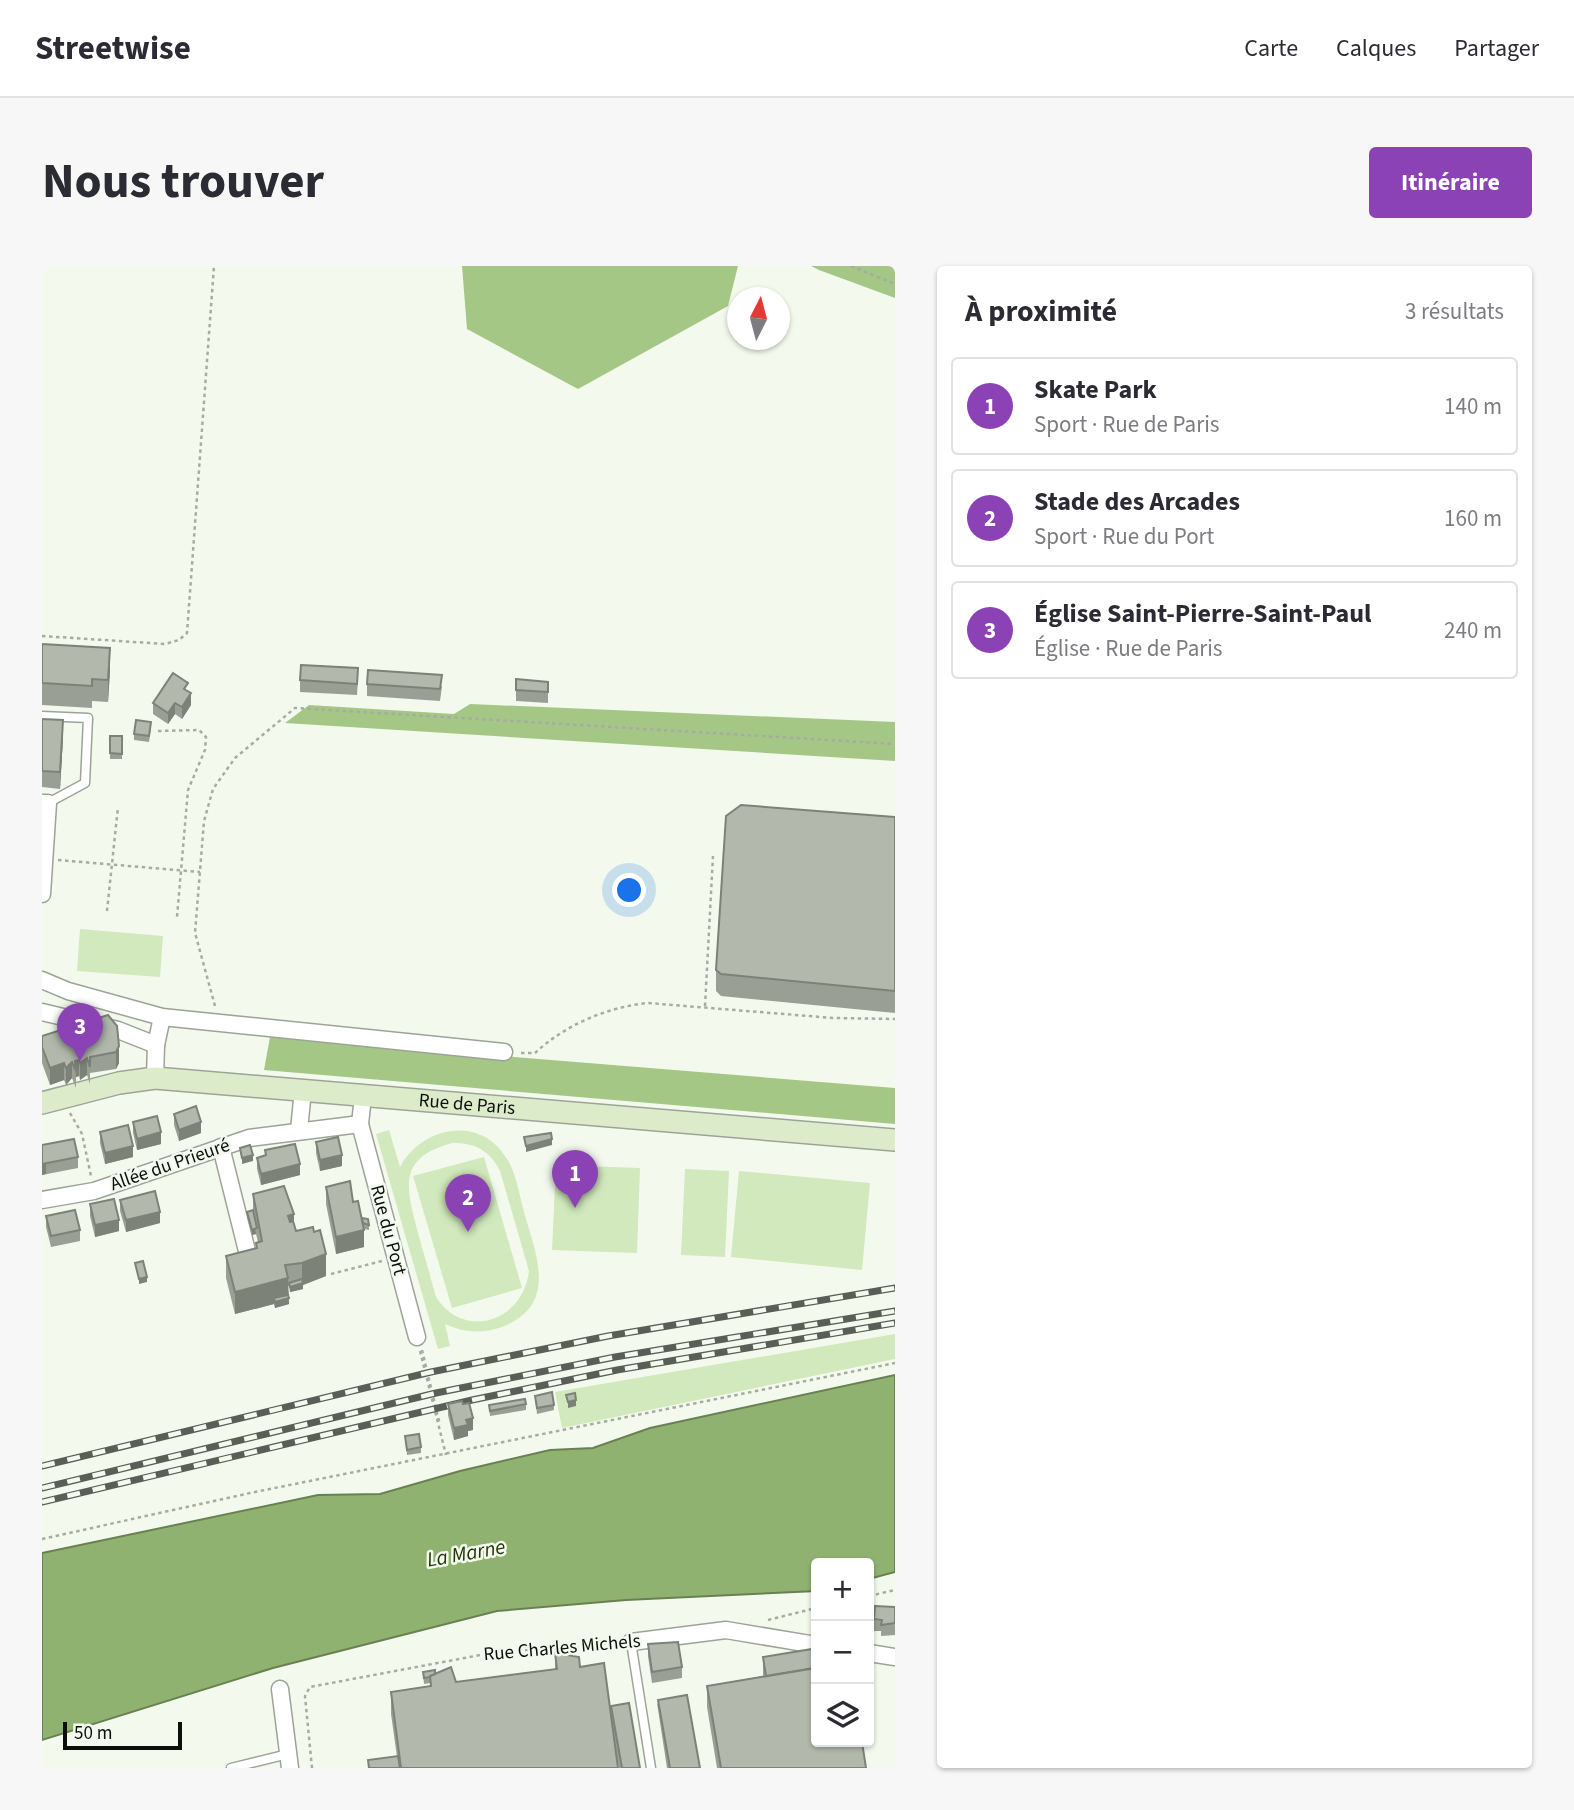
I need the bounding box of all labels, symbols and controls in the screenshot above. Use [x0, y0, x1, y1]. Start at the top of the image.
text: Streetwise [35, 25, 191, 72]
text: Carte [1244, 31, 1298, 66]
text: Calques [1336, 31, 1416, 66]
text: Partager [1454, 31, 1539, 66]
text: Nous trouver [42, 147, 324, 217]
button: Itinéraire [1369, 147, 1532, 218]
north arrow [727, 287, 790, 350]
text: À proximité [965, 290, 1117, 333]
text: 3 résultats [1405, 295, 1504, 328]
text: Skate Park [1034, 371, 1157, 408]
text: 1 [984, 390, 996, 423]
text: 140 m [1444, 390, 1502, 423]
text: Sport · Rue de Paris [1034, 408, 1219, 441]
text: Stade des Arcades [1034, 483, 1240, 520]
text: 2 [984, 502, 996, 535]
text: 160 m [1444, 502, 1502, 535]
text: Sport · Rue du Port [1034, 520, 1214, 553]
text: Église Saint-Pierre-Saint-Paul [1034, 595, 1371, 632]
text: 3 [984, 614, 996, 647]
text: 240 m [1444, 614, 1502, 647]
text: Église · Rue de Paris [1034, 632, 1223, 665]
your location [612, 873, 646, 907]
pin: 3 [57, 1003, 103, 1061]
street label: Rue de Paris [418, 1087, 516, 1122]
street label: Allée du Prieuré [107, 1132, 233, 1198]
pin: 1 [552, 1150, 598, 1208]
pin: 2 [445, 1174, 491, 1232]
street label: Rue du Port [363, 1182, 413, 1279]
water label: La Marne [424, 1531, 508, 1575]
map controls [811, 1558, 874, 1747]
button: + [811, 1558, 874, 1621]
button: − [811, 1621, 874, 1684]
street label: Rue Charles Michels [482, 1628, 642, 1668]
button: layers [811, 1684, 874, 1747]
scale bar [63, 1719, 182, 1751]
text: 50 m [74, 1720, 112, 1747]

